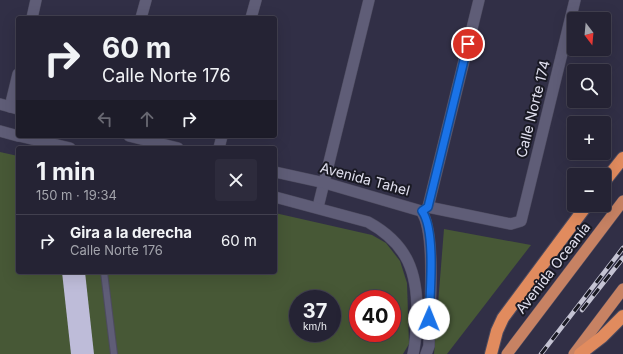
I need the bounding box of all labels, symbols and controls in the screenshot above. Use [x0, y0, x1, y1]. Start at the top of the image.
north arrow [567, 12, 611, 56]
map controls [567, 12, 611, 212]
pin [451, 27, 485, 61]
text: 60 m [102, 31, 171, 65]
icon: right [36, 32, 88, 84]
icon: arrive [457, 33, 479, 55]
street label: Calle Norte 174 [512, 58, 553, 159]
button: search [567, 64, 611, 108]
text: Calle Norte 176 [102, 65, 231, 86]
icon: left [94, 108, 116, 130]
icon: ahead [136, 108, 158, 130]
icon: right [178, 108, 200, 130]
button: + [567, 116, 611, 160]
text: 1 min [36, 157, 95, 186]
street label: Avenida Tahel [318, 158, 412, 199]
button: close [215, 159, 257, 201]
button: − [567, 168, 611, 212]
text: 150 m · 19:34 [36, 187, 117, 203]
street label: Avenida Oceanía [512, 219, 593, 317]
text: Gira a la derecha [70, 223, 192, 242]
icon: right [36, 230, 58, 252]
text: 60 m [221, 231, 257, 250]
text: Calle Norte 176 [70, 242, 163, 258]
speed limit sign: 40 [349, 290, 401, 342]
position arrow [408, 298, 450, 340]
text: 37 [303, 299, 327, 323]
text: km/h [303, 320, 327, 332]

